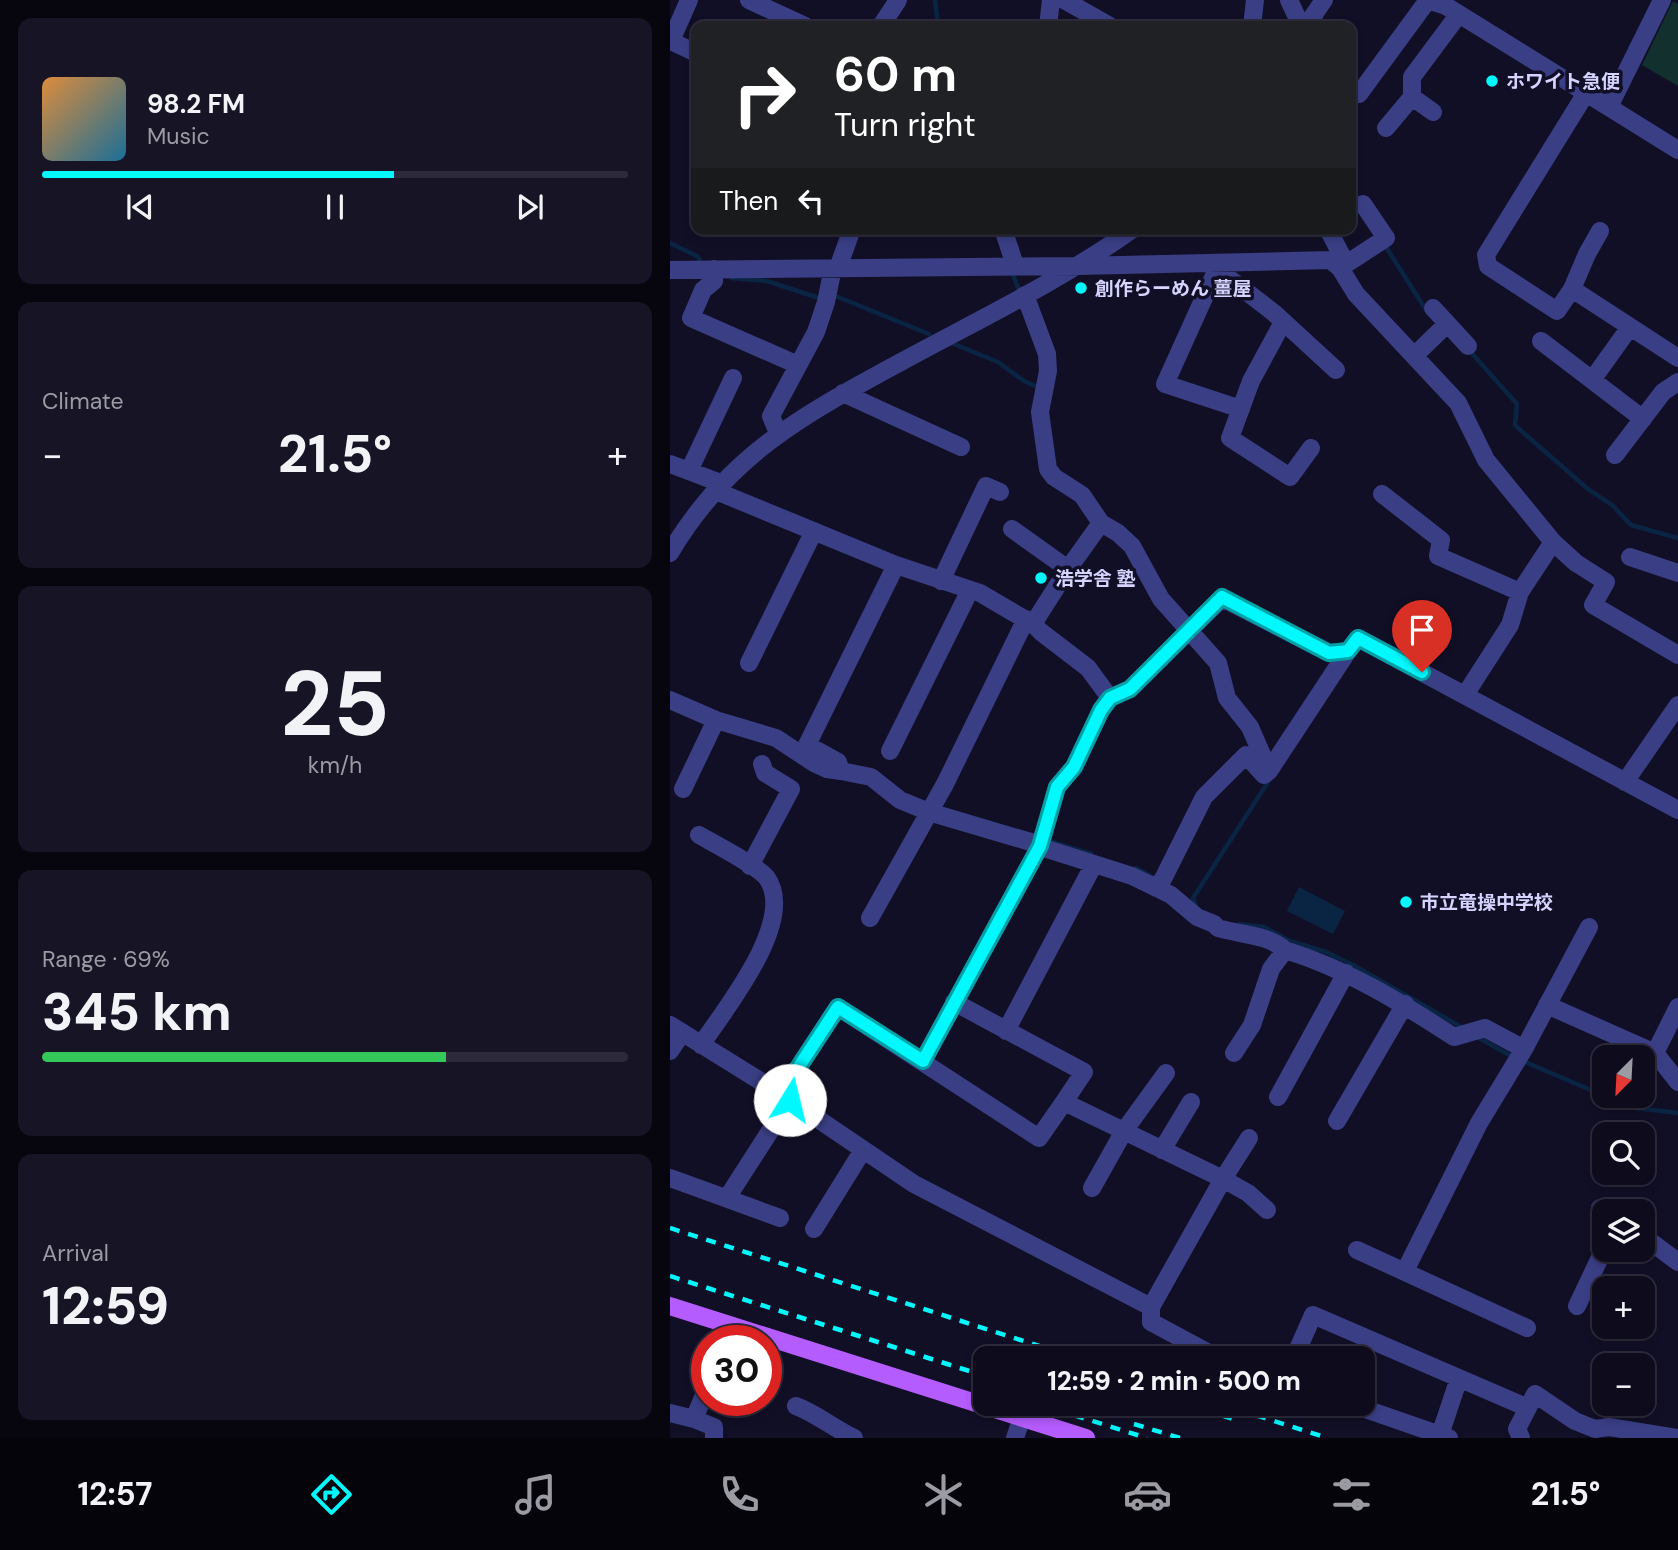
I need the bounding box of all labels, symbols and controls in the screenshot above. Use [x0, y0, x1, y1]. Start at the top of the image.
text: 60 m [834, 42, 957, 106]
icon: right [719, 49, 810, 140]
place label: ホワイト急便 [1506, 69, 1620, 94]
marker: ホワイト急便 [1484, 73, 1500, 89]
text: 98.2 FM [147, 87, 245, 121]
text: Turn right [834, 104, 976, 146]
text: Music [147, 121, 210, 151]
icon: left [792, 182, 830, 220]
text: Then [719, 184, 778, 218]
icon: previous [121, 188, 159, 226]
icon: pause [316, 188, 354, 226]
icon: next [511, 188, 549, 226]
place label: 創作らーめん 薑屋 [1095, 276, 1251, 301]
marker: 創作らーめん 薑屋 [1073, 280, 1089, 296]
text: Climate [42, 386, 124, 416]
text: 21.5° [278, 420, 392, 488]
text: − [42, 430, 63, 480]
text: + [607, 430, 628, 480]
place label: 浩学舎 塾 [1055, 566, 1135, 591]
marker: 浩学舎 塾 [1033, 570, 1049, 586]
pin [1392, 600, 1452, 672]
icon: arrive [1403, 611, 1441, 649]
text: 25 [280, 645, 390, 763]
text: km/h [308, 750, 362, 780]
place label: 市立竜操中学校 [1420, 890, 1553, 915]
marker: 市立竜操中学校 [1398, 894, 1414, 910]
text: Range · 69% [42, 944, 170, 974]
text: 345 km [42, 978, 232, 1046]
north arrow [1592, 1045, 1655, 1108]
map controls [1592, 1045, 1655, 1416]
position arrow [753, 1063, 827, 1137]
button: search [1592, 1122, 1655, 1185]
button: layers [1592, 1199, 1655, 1262]
text: Arrival [42, 1238, 109, 1268]
text: 12:59 [42, 1272, 169, 1340]
button: + [1592, 1276, 1655, 1339]
speed limit sign: 30 [691, 1325, 782, 1416]
button: − [1592, 1353, 1655, 1416]
text: 12:59 · 2 min · 500 m [1047, 1364, 1301, 1398]
icon: directions [307, 1470, 356, 1519]
icon: music [511, 1470, 560, 1519]
icon: phone [715, 1470, 764, 1519]
icon: climate [919, 1470, 968, 1519]
icon: car [1123, 1470, 1172, 1519]
icon: filters [1327, 1470, 1376, 1519]
text: 12:57 [77, 1473, 153, 1515]
text: 21.5° [1531, 1473, 1600, 1515]

